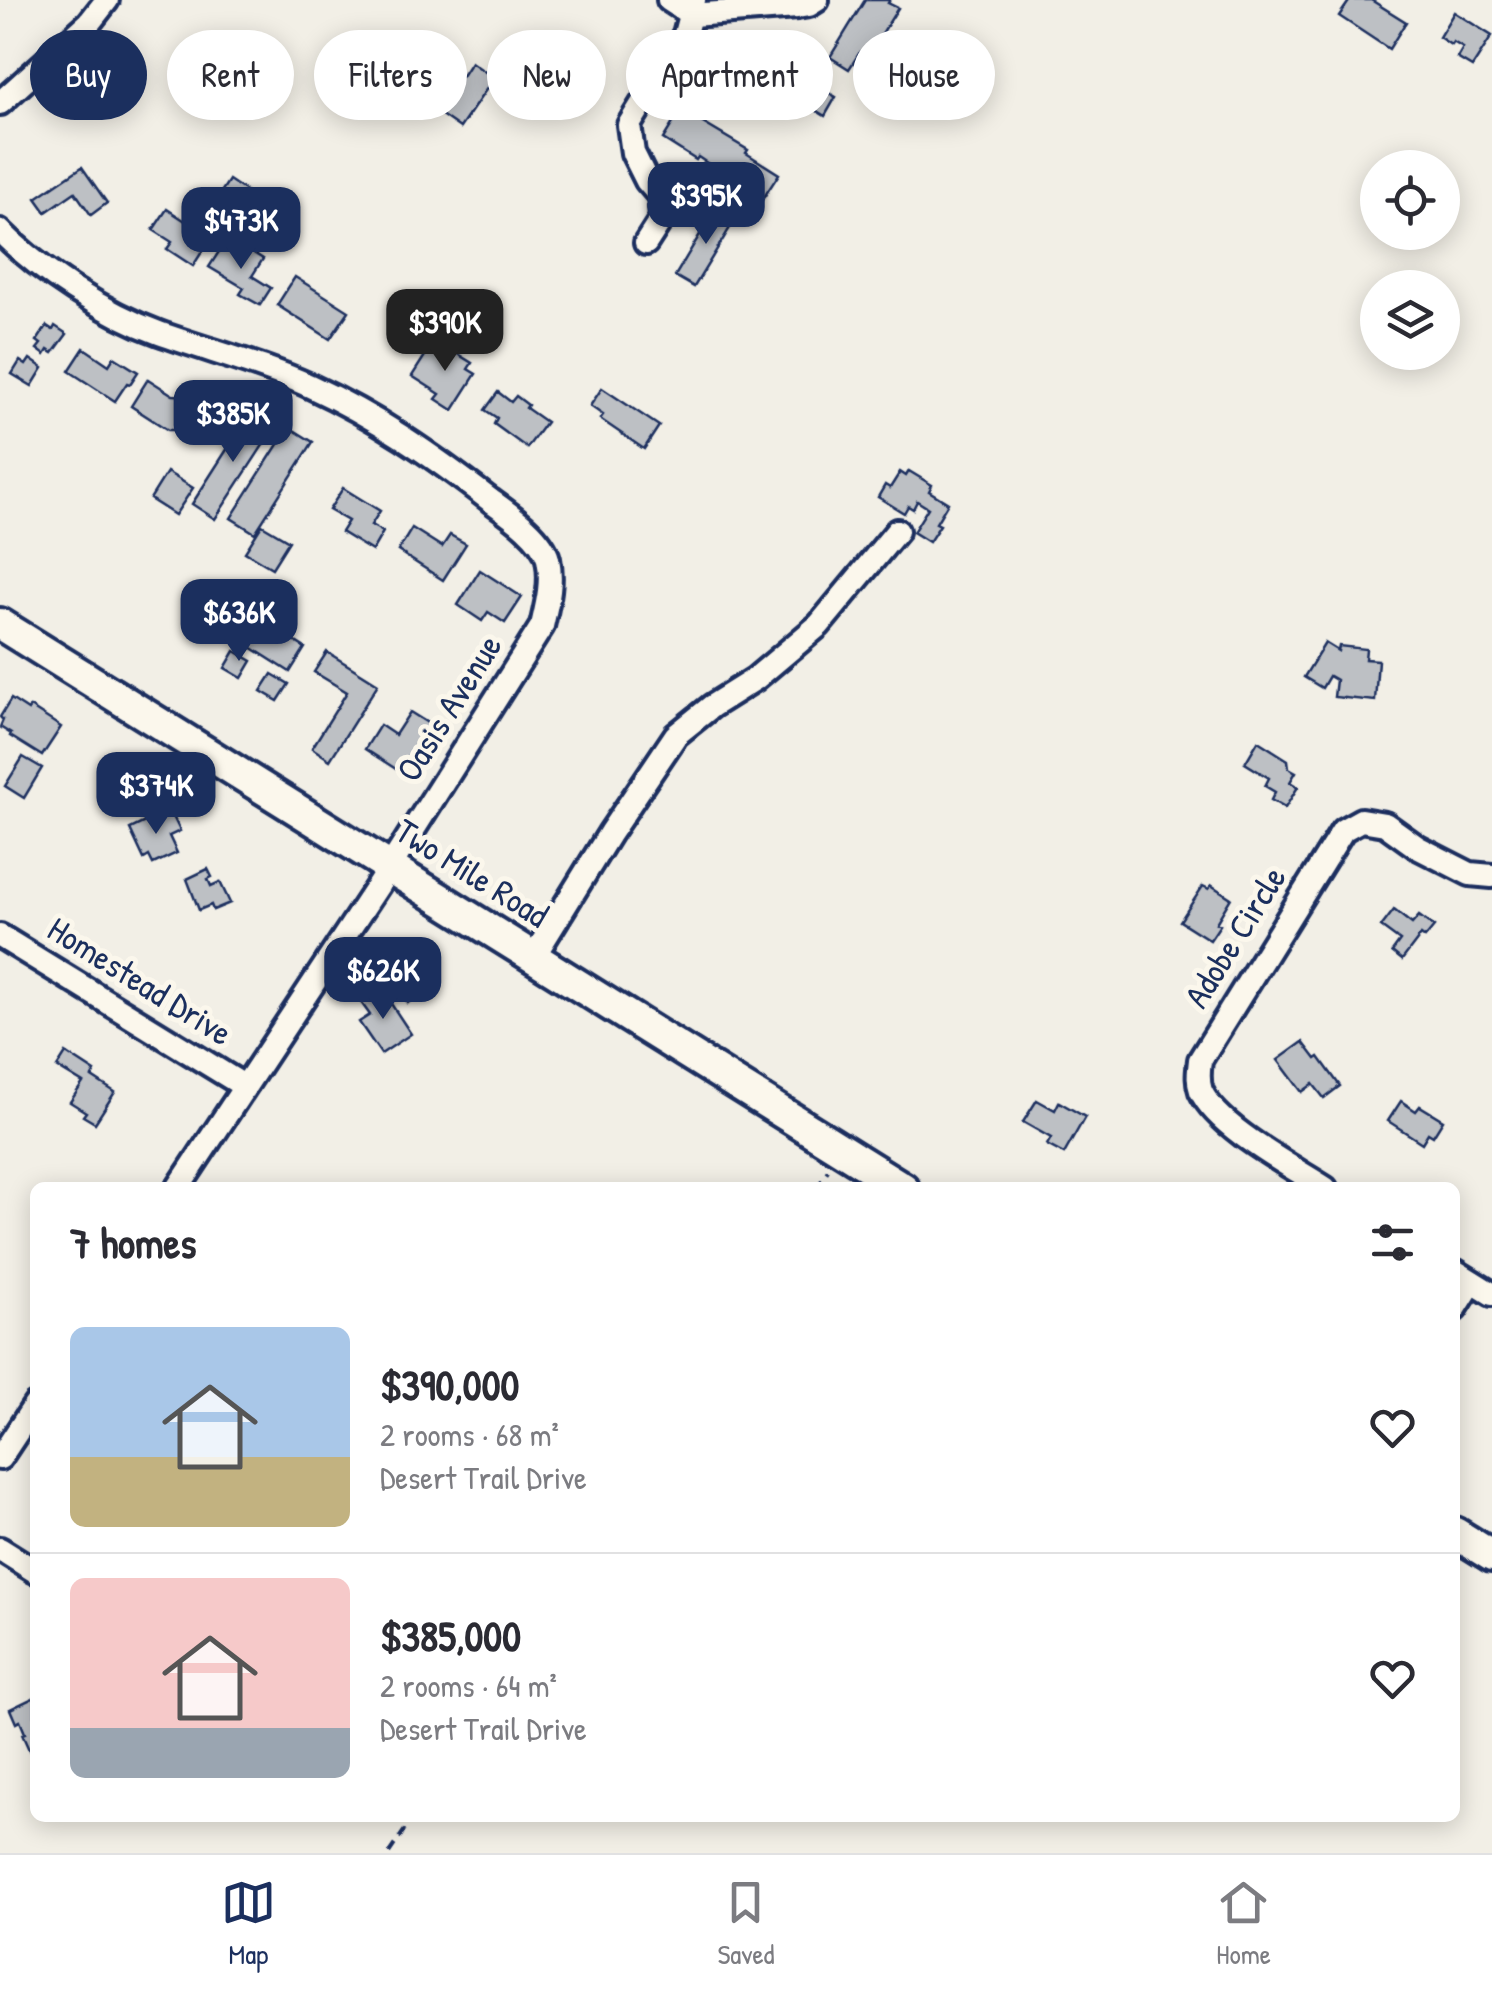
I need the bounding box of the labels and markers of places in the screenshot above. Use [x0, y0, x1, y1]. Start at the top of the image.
pin: $395K [636, 162, 776, 247]
pin: $473K [171, 187, 311, 272]
pin: $390K [375, 289, 515, 374]
pin: $385K [163, 380, 303, 465]
pin: $636K [169, 579, 309, 664]
pin: $374K [86, 752, 226, 837]
pin: $626K [313, 937, 453, 1022]

